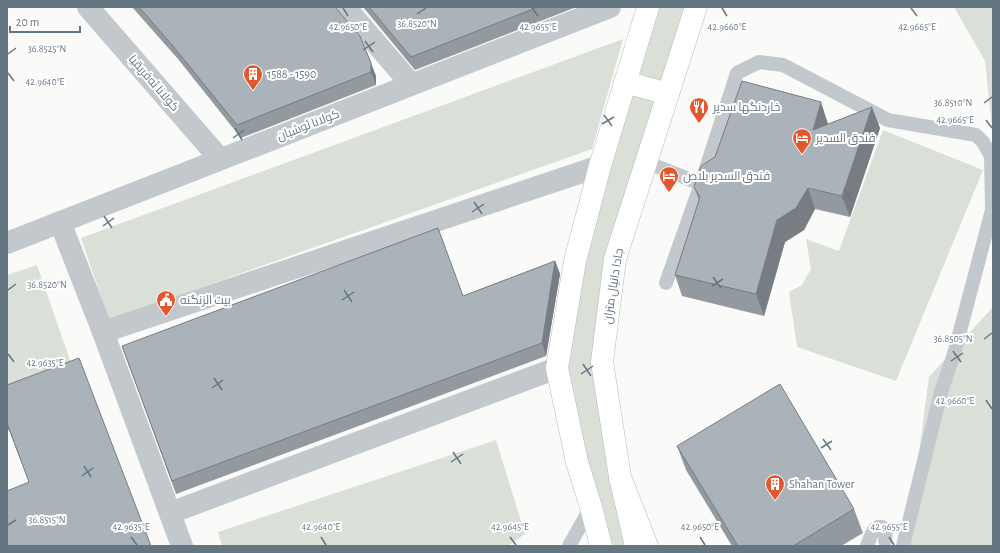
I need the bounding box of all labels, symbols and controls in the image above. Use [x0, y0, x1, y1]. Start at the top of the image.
scale bar [10, 8, 80, 34]
text: 20 m [16, 16, 39, 28]
text: 36.8520°N [397, 19, 437, 29]
text: 42.9650°E [329, 22, 367, 32]
text: 42.9655°E [519, 22, 557, 32]
text: 42.9660°E [708, 22, 747, 32]
text: 42.9665°E [898, 22, 936, 32]
text: 36.8525°N [28, 44, 66, 54]
street label: كولانا ئه‌فریقیا [126, 53, 181, 114]
building icon: 1588 - 1590 [242, 63, 264, 91]
place label: 1588 - 1590 [267, 68, 316, 80]
text: 42.9640°E [26, 77, 65, 87]
restaurant icon: خاردنگها سدير [688, 96, 710, 124]
text: 36.8510°N [934, 98, 972, 108]
place label: خاردنگها سدير [712, 101, 780, 114]
street label: كولانا ئوشيان [275, 108, 341, 143]
text: 42.9665°E [936, 115, 974, 125]
hotel icon: فندق السدير [791, 127, 813, 155]
place label: فندق السدير [815, 132, 876, 145]
hotel icon: فندق السدير بلاص [658, 165, 680, 193]
place label: فندق السدير بلاص [683, 170, 770, 183]
street label: جادا دانيال متران [601, 247, 626, 325]
text: 36.8520°N [27, 280, 67, 290]
public building icon: بيت الزنگنه [155, 289, 177, 317]
place label: بيت الزنگنه [180, 294, 231, 307]
text: 36.8505°N [933, 334, 973, 344]
text: 42.9635°E [26, 358, 64, 368]
text: 42.9660°E [936, 396, 975, 406]
building icon: Shahan Tower [764, 473, 786, 501]
place label: Shahan Tower [789, 478, 854, 490]
text: 36.8515°N [28, 515, 66, 525]
text: 42.9635°E [112, 522, 150, 532]
text: 42.9640°E [302, 522, 341, 532]
text: 42.9645°E [491, 522, 529, 532]
text: 42.9650°E [681, 522, 719, 532]
text: 42.9655°E [870, 522, 908, 532]

